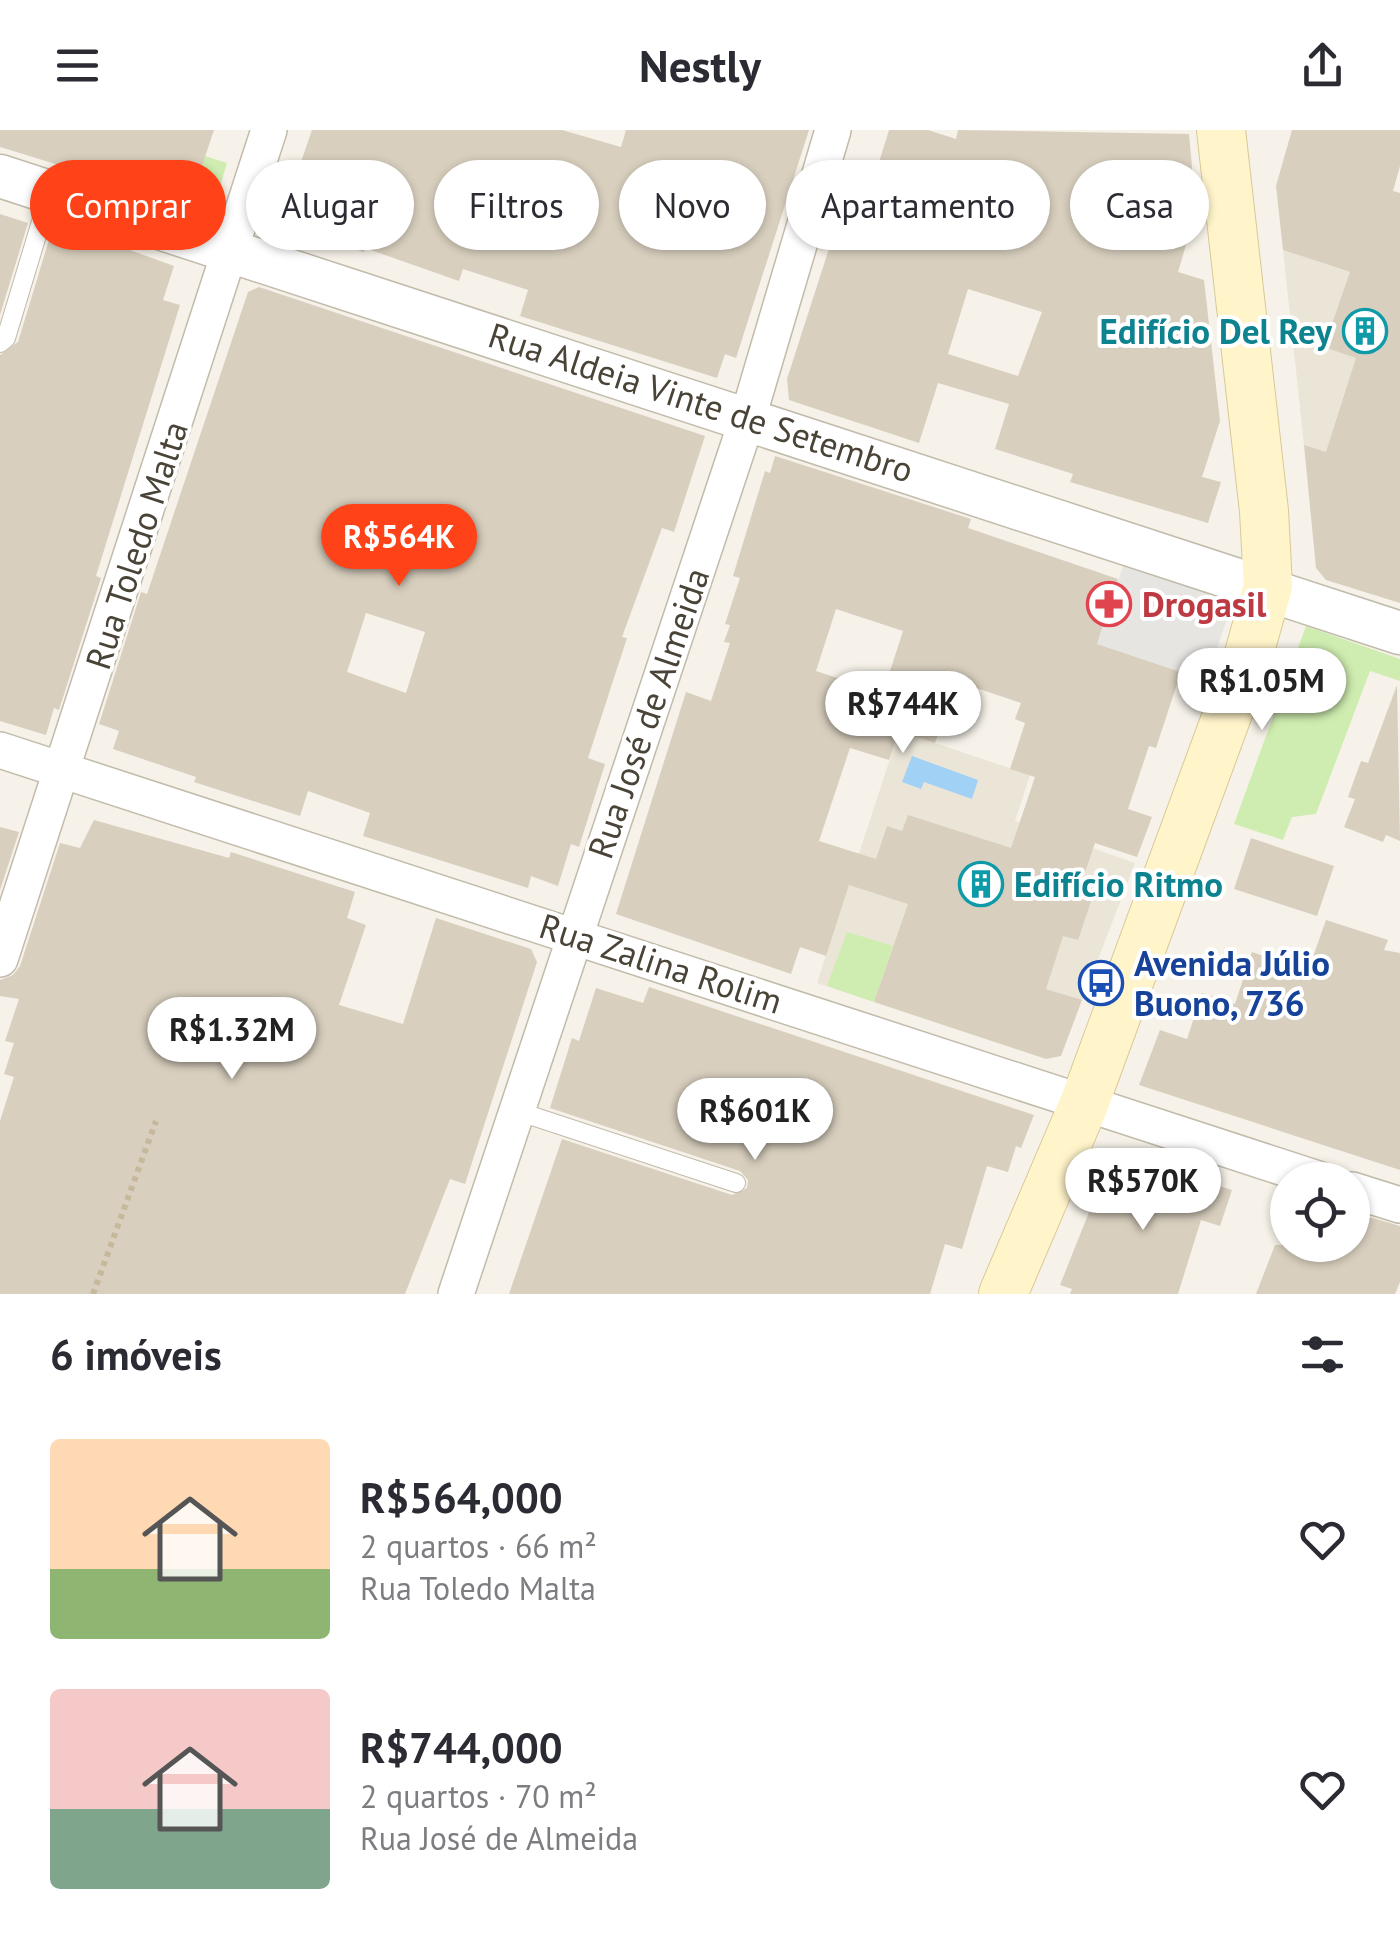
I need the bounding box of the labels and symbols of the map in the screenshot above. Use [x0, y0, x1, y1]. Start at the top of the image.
place label: Edifício Del Rey [1100, 308, 1333, 354]
building icon: Edifício Del Rey [1342, 308, 1388, 354]
street label: Rua Aldeia Vinte de Setembro [483, 312, 919, 492]
street label: Rua Toledo Malta [74, 415, 198, 675]
pin: R$564K [318, 504, 480, 589]
street label: Rua José de Almeida [577, 562, 719, 864]
pharmacy icon: Drogasil [1086, 581, 1132, 627]
place label: Drogasil [1142, 581, 1267, 627]
pin: R$1.05M [1170, 648, 1354, 733]
pin: R$744K [822, 671, 984, 756]
building icon: Edifício Ritmo [958, 861, 1004, 907]
place label: Edifício Ritmo [1014, 861, 1223, 907]
street label: Rua Zalina Rolim [534, 902, 788, 1024]
place label: Avenida Júlio Buono, 736 [1134, 940, 1330, 1026]
bus stop icon: Avenida Júlio Buono, 736 [1078, 960, 1124, 1006]
pin: R$1.32M [140, 997, 324, 1082]
pin: R$601K [674, 1078, 836, 1163]
pin: R$570K [1062, 1148, 1224, 1233]

